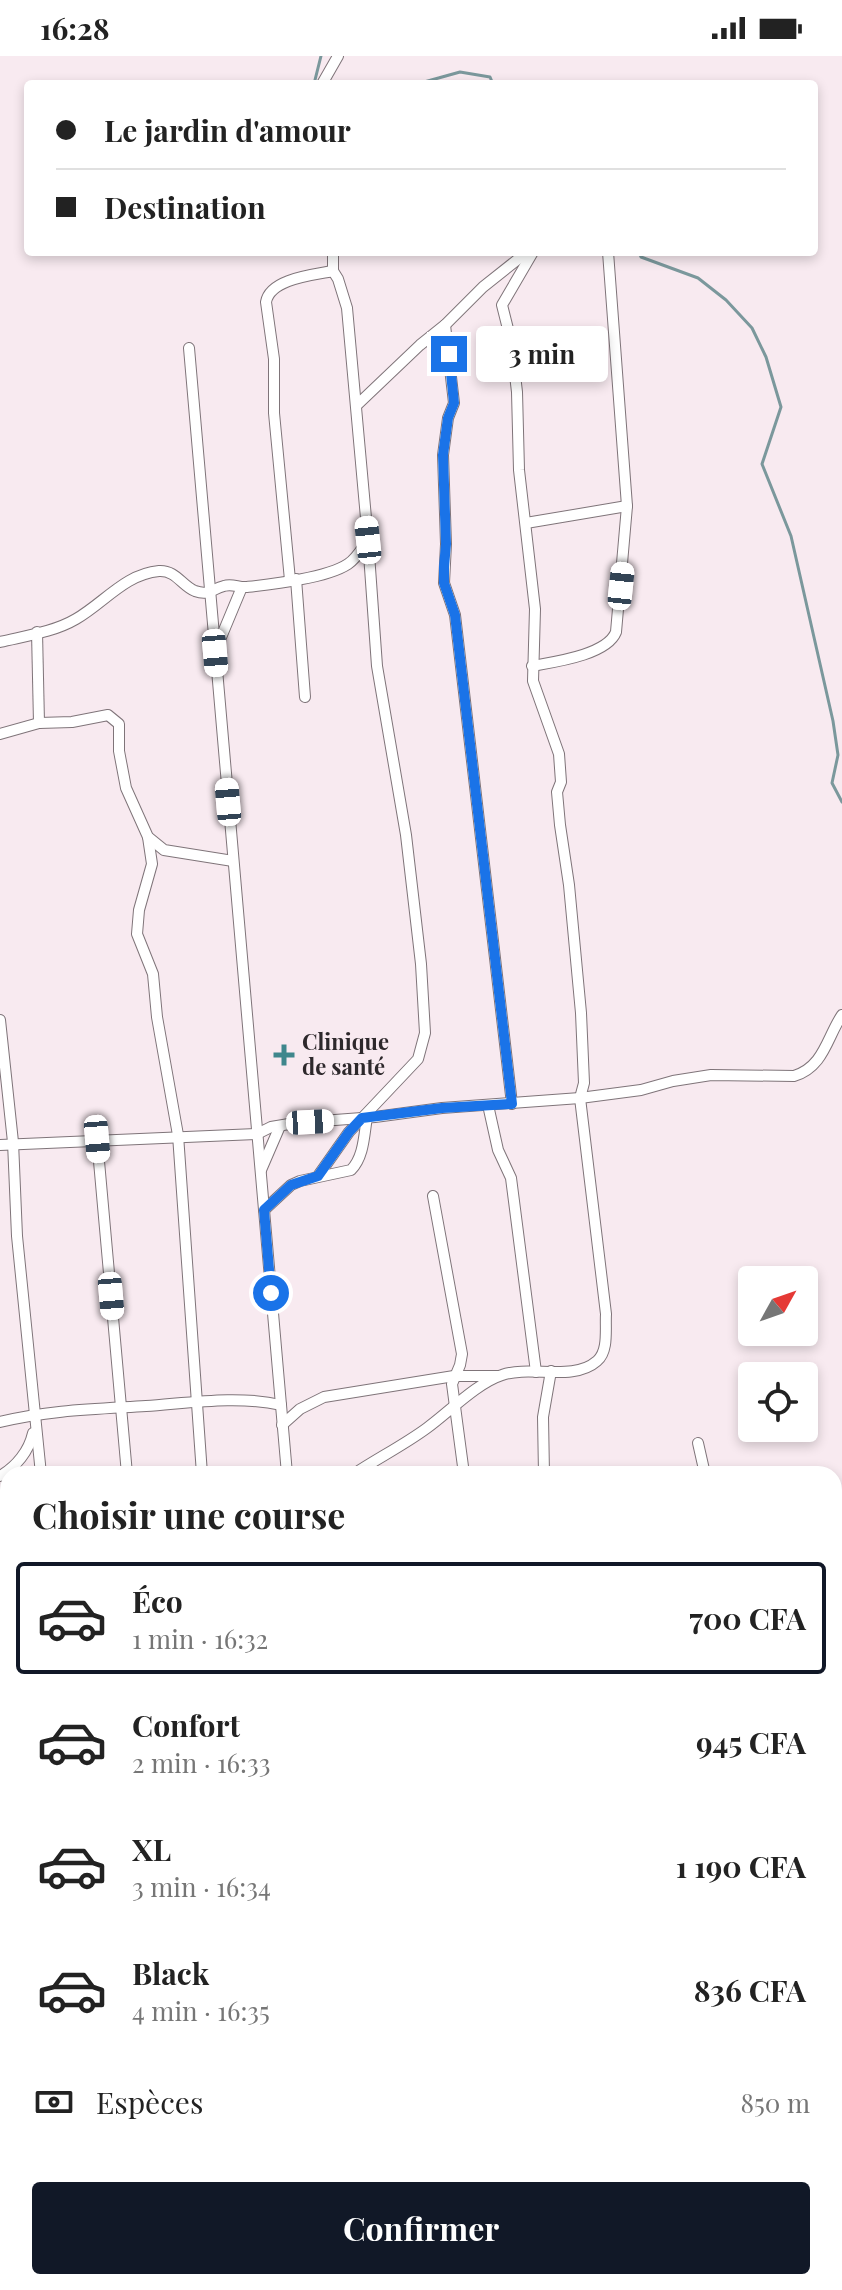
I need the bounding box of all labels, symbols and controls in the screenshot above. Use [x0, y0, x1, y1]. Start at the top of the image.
text: 16:28 [40, 8, 110, 48]
text: Le jardin d'amour [104, 110, 351, 150]
text: Destination [104, 187, 266, 227]
callout: 3 min [477, 326, 609, 382]
route end [431, 336, 467, 372]
text: 3 min [509, 336, 575, 371]
car [354, 515, 382, 565]
car [607, 561, 635, 611]
car [201, 628, 229, 678]
car [214, 777, 242, 827]
place label: Clinique de santé [302, 1026, 389, 1081]
marker: Clinique de santé [273, 1044, 295, 1066]
car [285, 1109, 335, 1135]
car [83, 1114, 111, 1164]
north arrow [738, 1266, 818, 1346]
map controls [738, 1266, 818, 1442]
car [97, 1271, 125, 1321]
route start [253, 1275, 289, 1311]
button: locate [738, 1362, 818, 1442]
text: Choisir une course [32, 1490, 345, 1538]
text: Éco [132, 1581, 183, 1621]
icon: car [36, 1582, 108, 1654]
text: 700 CFA [689, 1598, 806, 1638]
text: 1 min · 16:32 [132, 1621, 268, 1656]
text: Confort [132, 1705, 240, 1745]
icon: car [36, 1706, 108, 1778]
text: 945 CFA [696, 1722, 806, 1762]
text: 2 min · 16:33 [132, 1745, 270, 1780]
text: XL [132, 1829, 171, 1869]
icon: car [36, 1830, 108, 1902]
text: 1 190 CFA [676, 1846, 806, 1886]
text: 3 min · 16:34 [132, 1869, 271, 1904]
text: Black [132, 1953, 209, 1993]
icon: car [36, 1954, 108, 2026]
text: 836 CFA [694, 1970, 806, 2010]
text: 4 min · 16:35 [132, 1993, 270, 2028]
icon: cash [32, 2080, 76, 2124]
text: Espèces [96, 2082, 203, 2122]
text: 850 m [741, 2085, 810, 2120]
button: Confirmer [32, 2182, 810, 2274]

